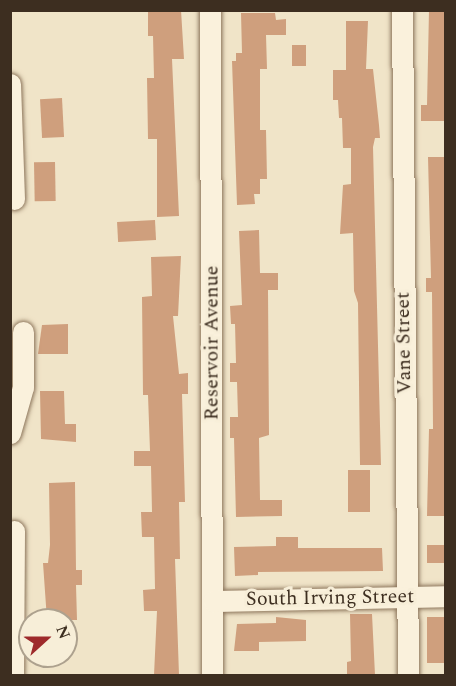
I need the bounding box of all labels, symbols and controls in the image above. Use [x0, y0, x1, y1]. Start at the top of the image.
street label: Reservoir Avenue [200, 266, 224, 420]
street label: Vane Street [391, 292, 417, 394]
street label: South Irving Street [246, 585, 414, 611]
north arrow [18, 608, 78, 668]
text: N [49, 622, 76, 643]

